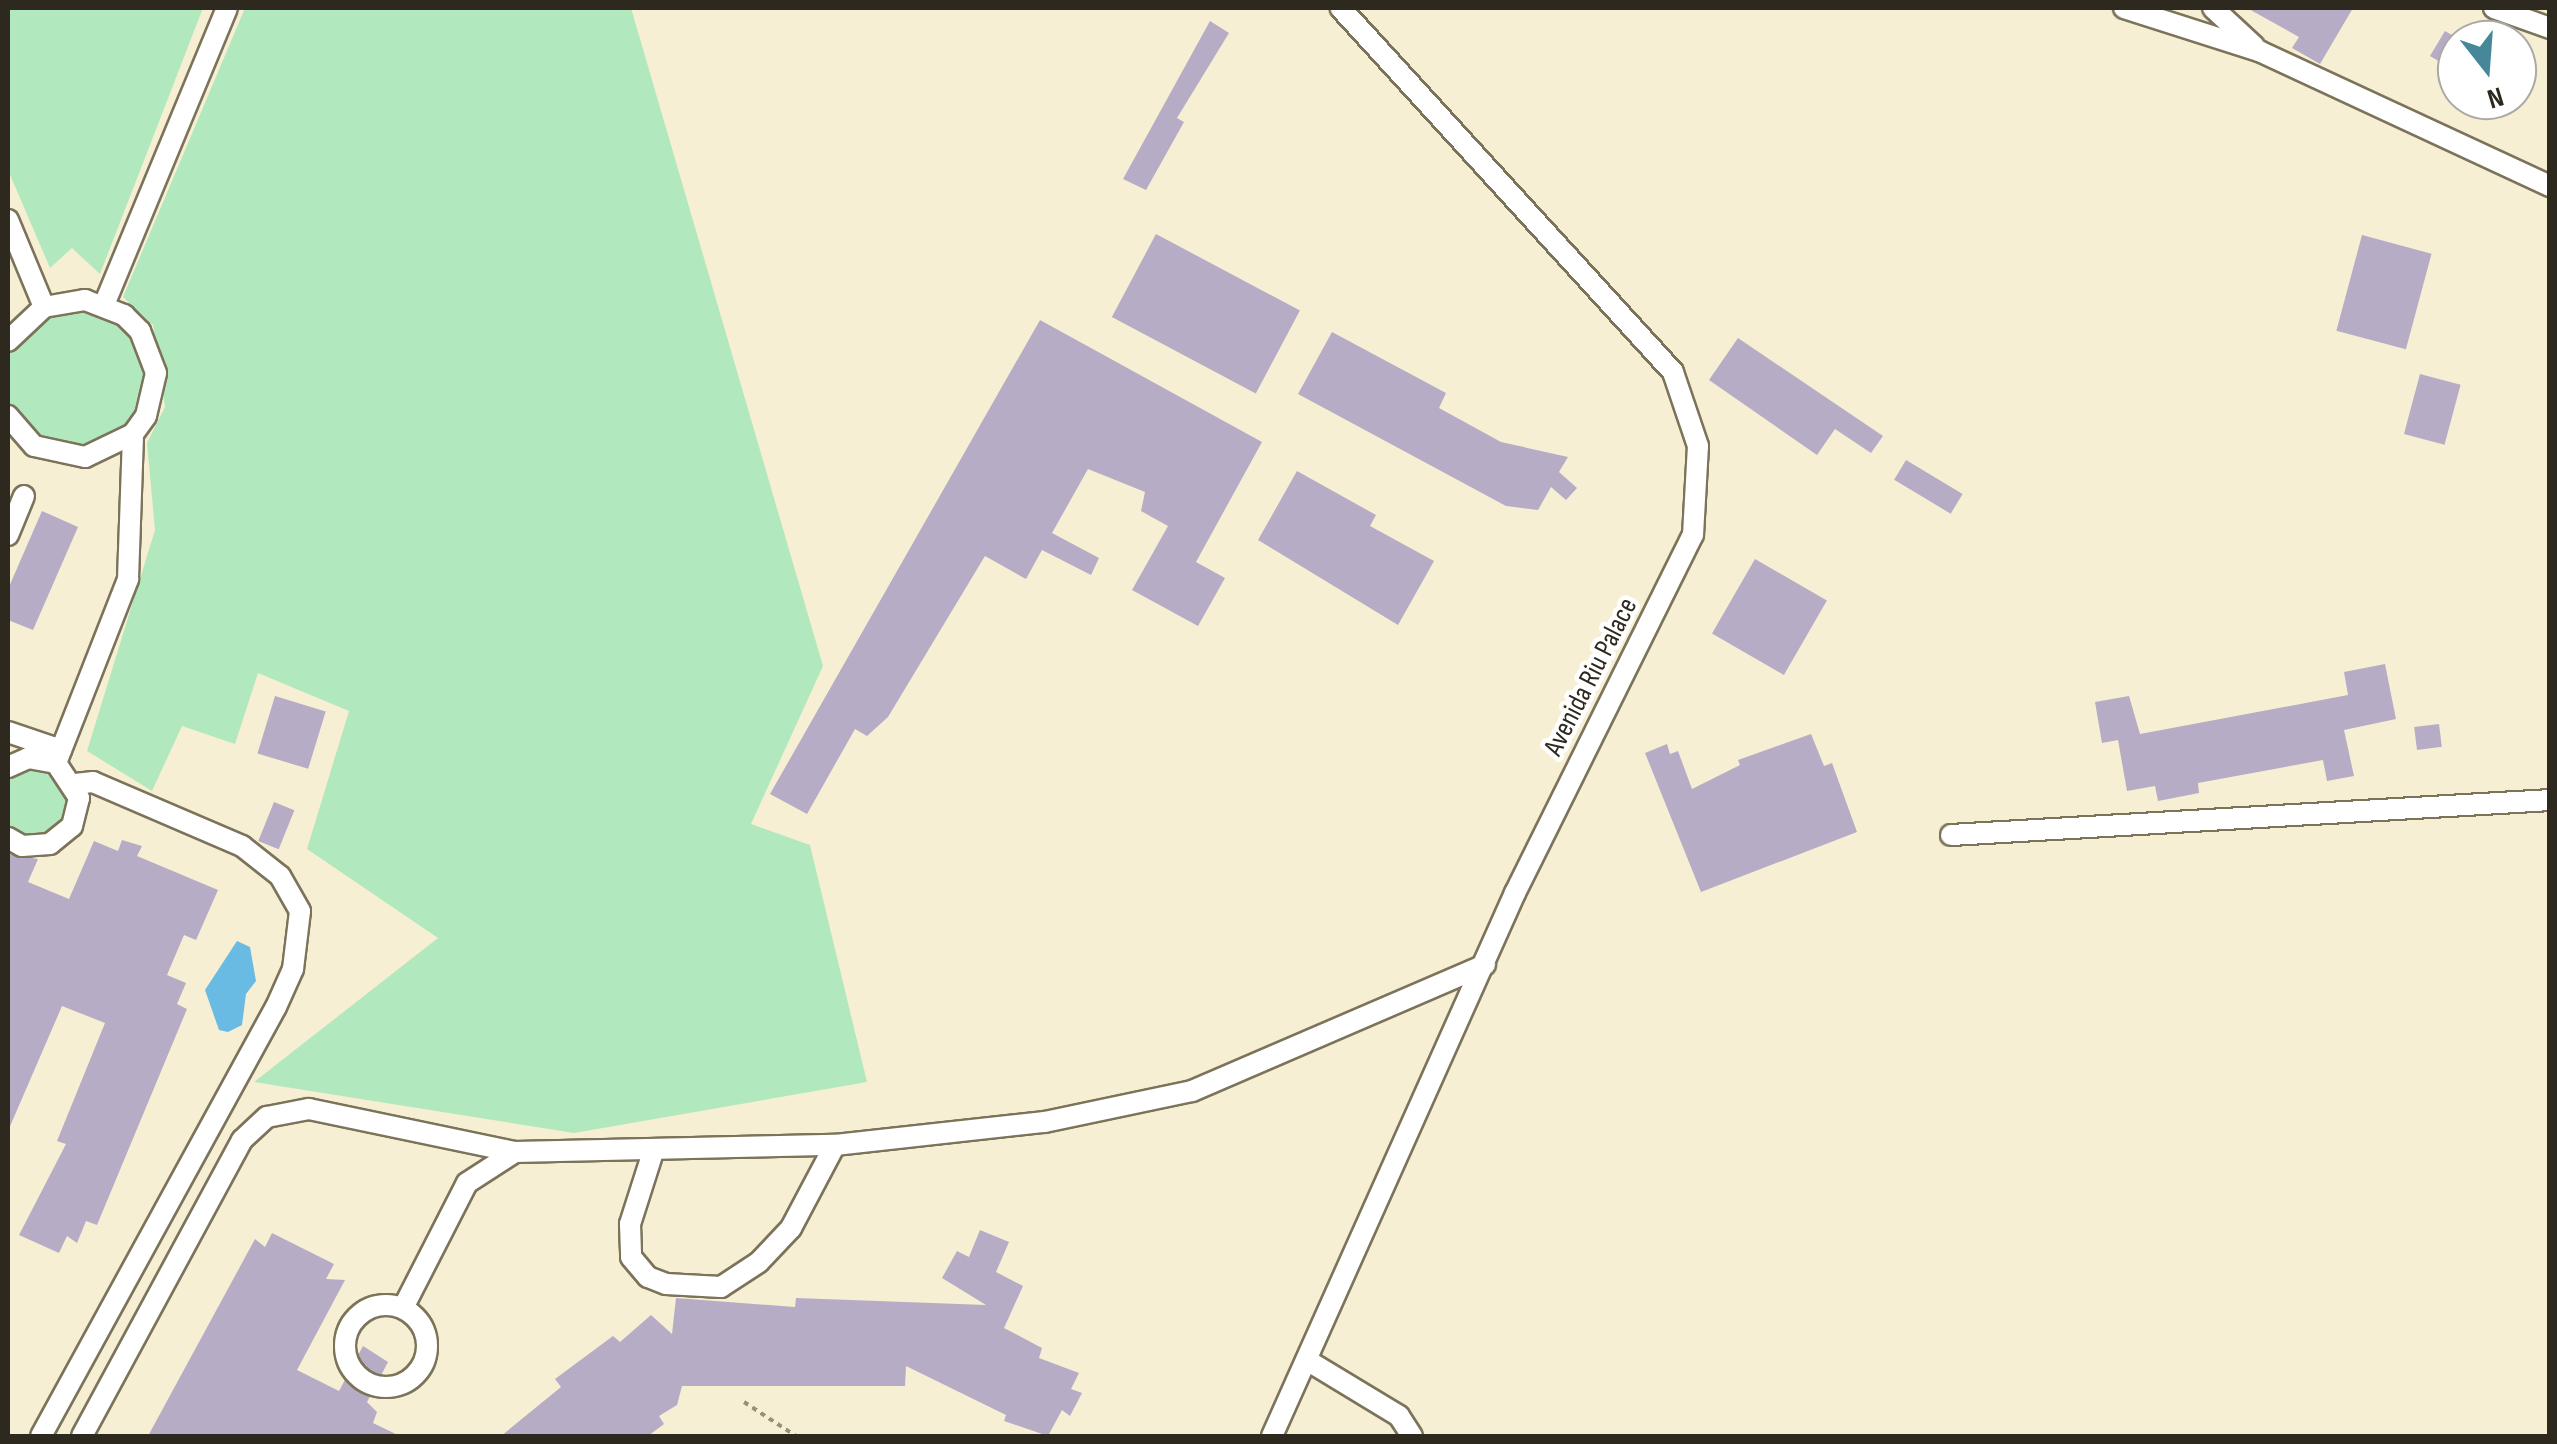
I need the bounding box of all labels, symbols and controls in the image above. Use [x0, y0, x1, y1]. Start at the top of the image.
north arrow [2437, 20, 2537, 120]
text: N [2483, 79, 2507, 115]
street label: Avenida Riu Palace [1537, 593, 1645, 761]

